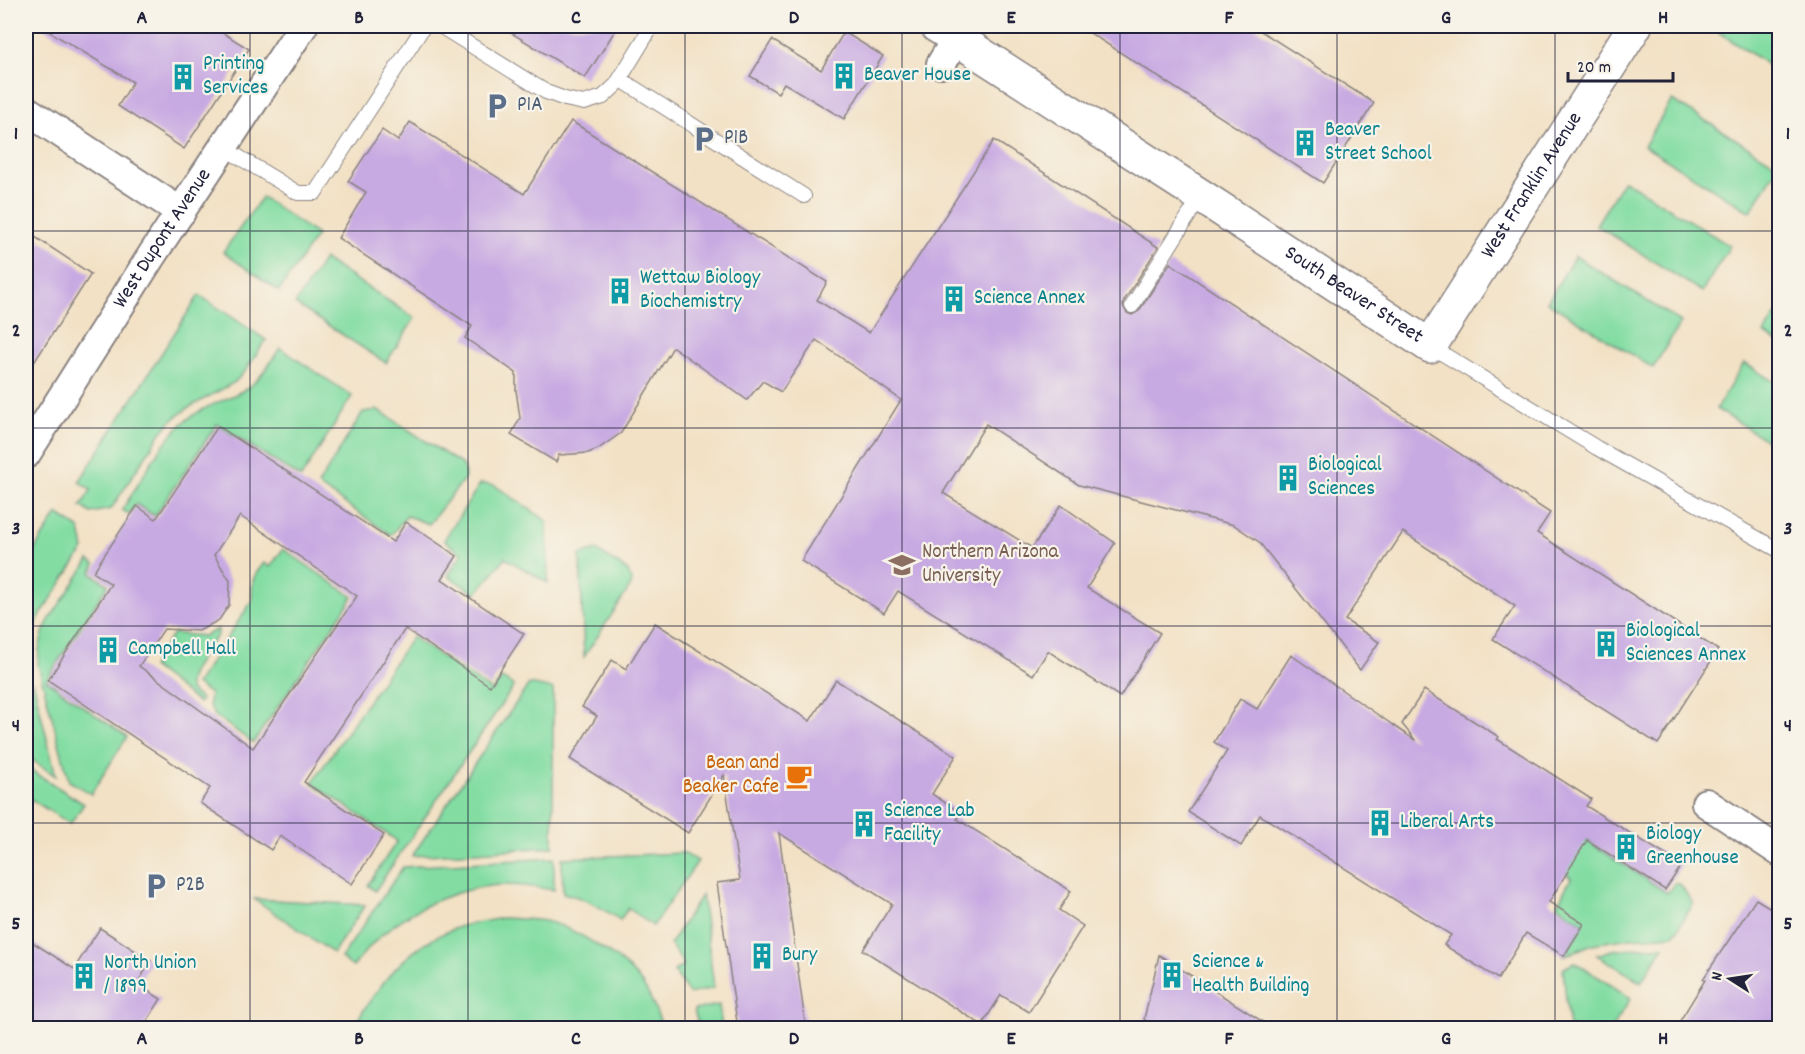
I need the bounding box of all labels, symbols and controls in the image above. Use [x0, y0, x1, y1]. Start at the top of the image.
text: A [137, 5, 148, 33]
text: B [354, 5, 364, 33]
text: C [571, 5, 581, 33]
text: D [789, 5, 800, 33]
text: E [1006, 5, 1016, 33]
text: F [1225, 5, 1235, 33]
text: G [1441, 5, 1451, 33]
text: H [1658, 5, 1668, 33]
scale bar [1568, 45, 1673, 83]
place label: Printing Services [203, 50, 268, 104]
text: 20 m [1577, 56, 1611, 81]
building icon: Beaver House [829, 61, 859, 91]
place label: Beaver House [864, 61, 971, 91]
building icon: Printing Services [168, 62, 198, 92]
parking icon: P1A [482, 91, 512, 121]
place label: P1A [517, 91, 543, 121]
street label: West Franklin Avenue [1474, 107, 1591, 265]
place label: Beaver Street School [1325, 116, 1432, 170]
text: 1 [14, 121, 18, 149]
text: 1 [1786, 121, 1790, 149]
parking icon: P1B [689, 124, 719, 154]
place label: P1B [724, 124, 748, 154]
building icon: Beaver Street School [1290, 128, 1320, 158]
street label: West Dupont Avenue [107, 163, 220, 315]
street label: South Beaver Street [1278, 239, 1429, 352]
place label: Wettaw Biology Biochemistry [640, 264, 761, 318]
building icon: Wettaw Biology Biochemistry [605, 276, 635, 306]
building icon: Science Annex [939, 284, 969, 314]
place label: Science Annex [974, 284, 1085, 314]
text: 2 [12, 318, 20, 346]
text: 2 [1784, 318, 1792, 346]
place label: Biological Sciences [1308, 451, 1382, 505]
building icon: Biological Sciences [1273, 463, 1303, 493]
text: 3 [12, 516, 20, 544]
text: 3 [1784, 516, 1792, 544]
place label: Northern Arizona University [922, 538, 1060, 592]
school or university icon: Northern Arizona University [887, 550, 917, 580]
place label: Biological Sciences Annex [1626, 617, 1746, 671]
building icon: Biological Sciences Annex [1591, 629, 1621, 659]
building icon: Campbell Hall [93, 635, 123, 665]
place label: Campbell Hall [128, 635, 236, 665]
text: 4 [12, 713, 20, 741]
text: 4 [1784, 713, 1792, 741]
place label: Bean and Beaker Cafe [683, 749, 779, 803]
cafe icon: Bean and Beaker Cafe [784, 761, 814, 791]
place label: Science Lab Facility [884, 797, 975, 851]
building icon: Liberal Arts [1365, 808, 1395, 838]
place label: Liberal Arts [1400, 808, 1494, 838]
building icon: Science Lab Facility [849, 809, 879, 839]
place label: Biology Greenhouse [1646, 820, 1739, 874]
building icon: Biology Greenhouse [1611, 832, 1641, 862]
parking icon: P2B [141, 871, 171, 901]
place label: P2B [176, 871, 205, 901]
text: 5 [11, 911, 21, 939]
text: 5 [1783, 911, 1793, 939]
building icon: Bury [747, 941, 777, 971]
place label: Bury [782, 941, 818, 971]
place label: Science & Health Building [1192, 948, 1309, 1002]
place label: North Union / 1899 [104, 949, 196, 1003]
north arrow [1700, 949, 1760, 1009]
building icon: Science & Health Building [1157, 960, 1187, 990]
building icon: North Union / 1899 [69, 961, 99, 991]
text: N [1706, 970, 1730, 983]
text: A [137, 1026, 148, 1054]
text: B [354, 1026, 364, 1054]
text: C [571, 1026, 581, 1054]
text: D [789, 1026, 800, 1054]
text: E [1006, 1026, 1016, 1054]
text: F [1225, 1026, 1235, 1054]
text: G [1441, 1026, 1451, 1054]
text: H [1658, 1026, 1668, 1054]

